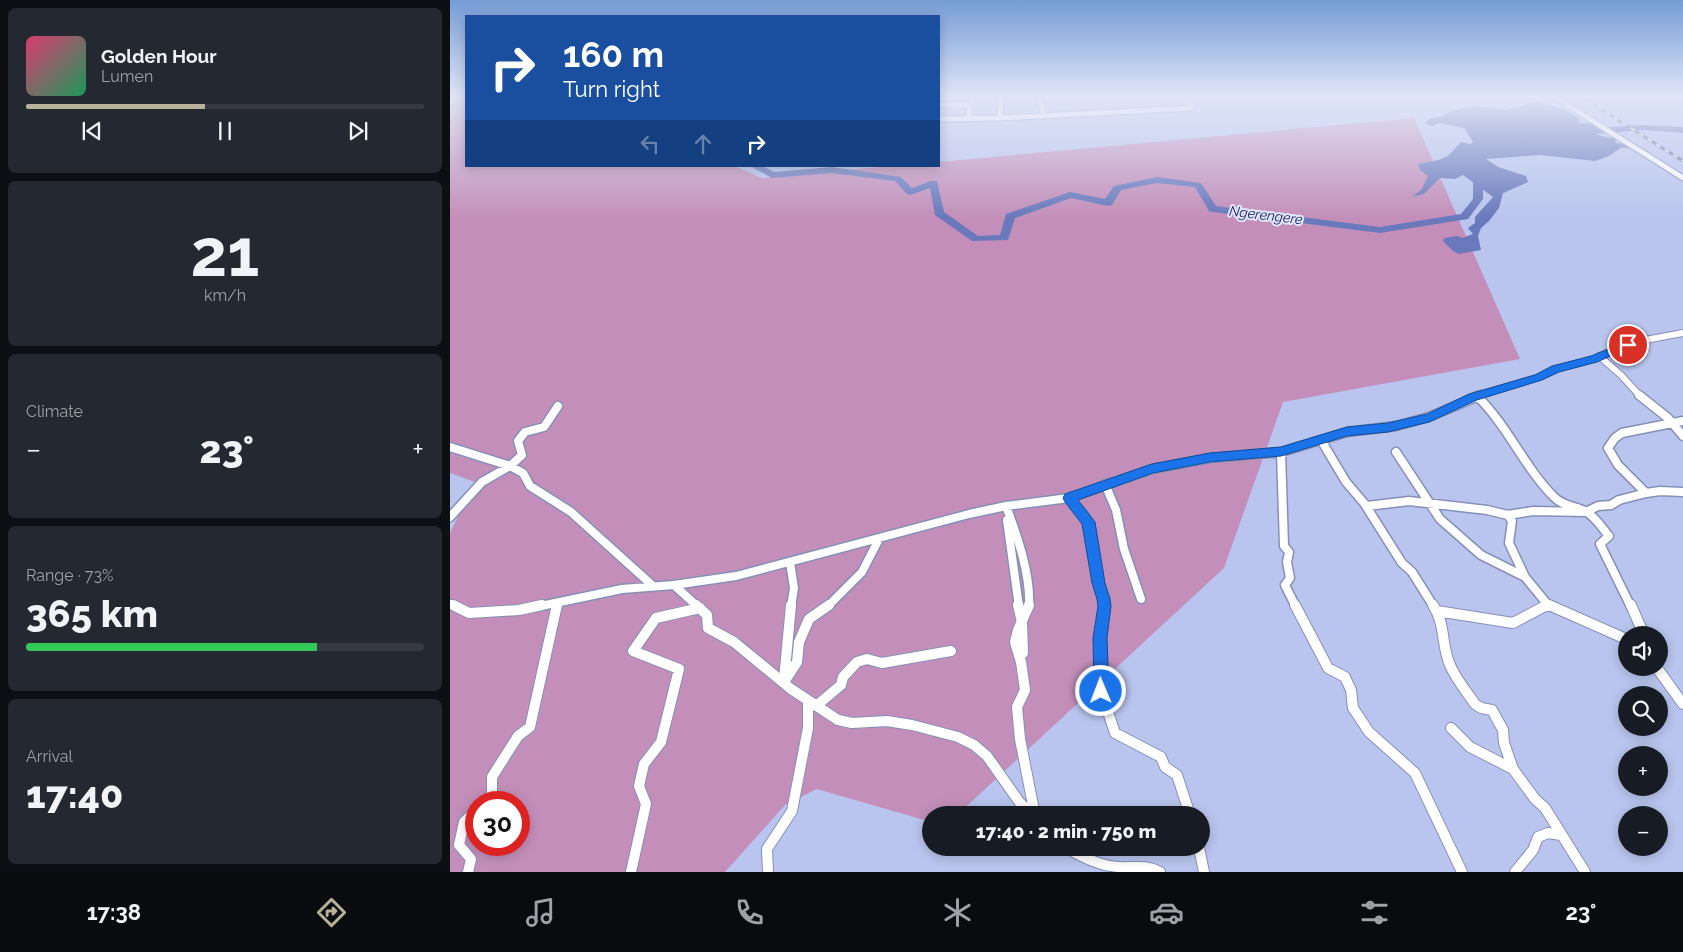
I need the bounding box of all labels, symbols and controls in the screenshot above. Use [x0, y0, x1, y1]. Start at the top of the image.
text: 160 m [563, 34, 664, 75]
icon: right [480, 35, 545, 100]
text: Golden Hour [101, 45, 217, 67]
text: Lumen [101, 67, 153, 86]
text: Turn right [563, 76, 660, 102]
icon: previous [78, 117, 106, 145]
icon: pause [211, 117, 239, 145]
icon: next [344, 117, 372, 145]
icon: left [636, 130, 664, 158]
icon: ahead [689, 130, 717, 158]
icon: right [742, 130, 770, 158]
water label: Ngerengere [1228, 203, 1304, 227]
text: 21 [191, 215, 259, 291]
text: km/h [204, 286, 246, 305]
pin [1607, 324, 1649, 366]
icon: arrive [1614, 331, 1642, 359]
text: Climate [26, 402, 83, 421]
text: 23° [200, 427, 254, 472]
text: − [26, 433, 41, 466]
text: + [412, 433, 424, 466]
text: Range · 73% [26, 566, 113, 585]
text: 365 km [26, 591, 158, 636]
map controls [1618, 626, 1668, 856]
button: sound [1618, 626, 1668, 676]
position arrow [1074, 664, 1126, 716]
button: search [1618, 686, 1668, 736]
button: + [1618, 746, 1668, 796]
text: Arrival [26, 747, 73, 766]
text: 17:40 [26, 772, 123, 817]
speed limit sign: 30 [465, 791, 530, 856]
button: − [1618, 806, 1668, 856]
text: 17:40 · 2 min · 750 m [976, 820, 1156, 842]
icon: directions [314, 895, 349, 930]
icon: music [523, 895, 558, 930]
icon: phone [732, 895, 767, 930]
icon: climate [940, 895, 975, 930]
icon: car [1149, 895, 1184, 930]
icon: filters [1357, 895, 1392, 930]
text: 17:38 [87, 899, 141, 925]
text: 23° [1566, 899, 1596, 925]

